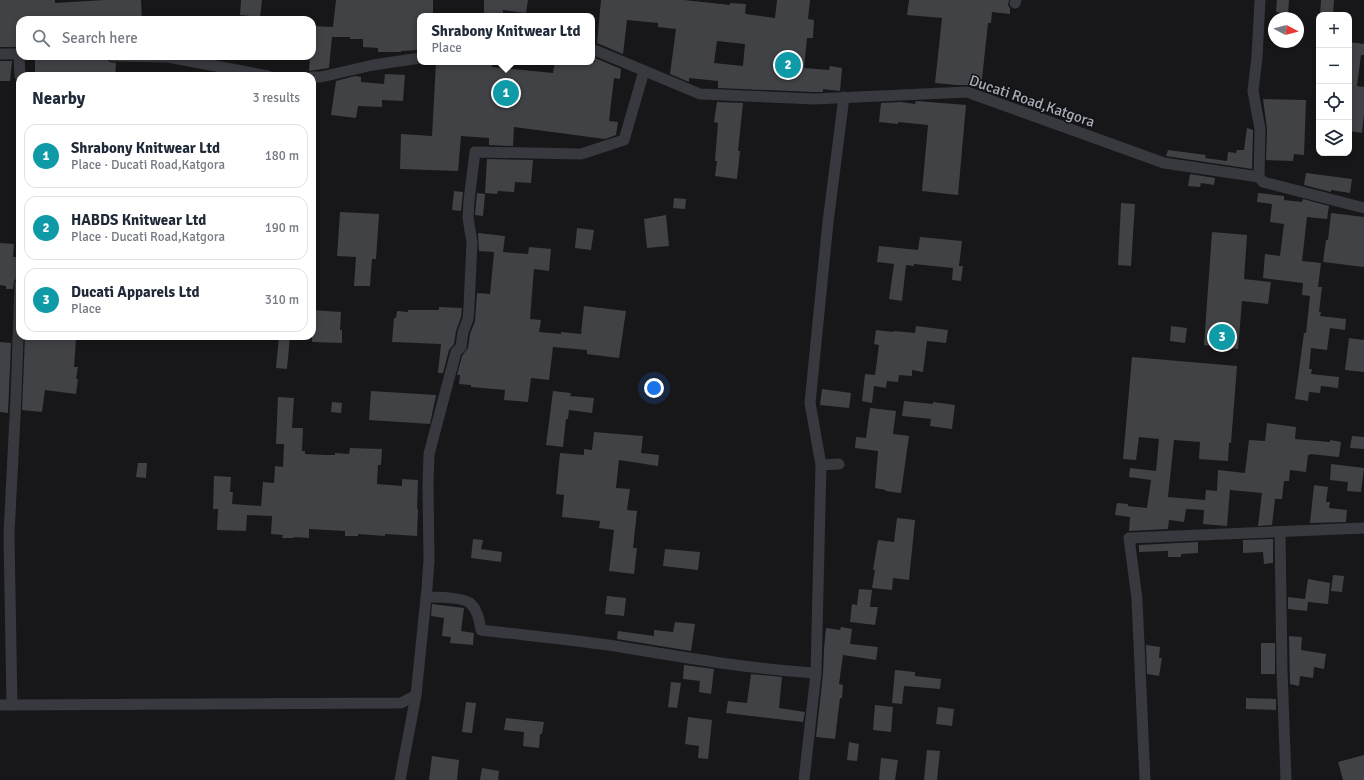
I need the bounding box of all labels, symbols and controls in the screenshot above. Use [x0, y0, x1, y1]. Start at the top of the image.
north arrow [1268, 12, 1304, 48]
map controls [1316, 12, 1352, 156]
button: + [1316, 12, 1352, 48]
popup [417, 13, 595, 65]
search box [16, 16, 316, 60]
text: Shrabony Knitwear Ltd [431, 22, 581, 40]
icon: search [30, 27, 52, 49]
text: Search here [62, 29, 138, 47]
text: Place [431, 40, 462, 56]
button: − [1316, 48, 1352, 84]
pin: 2 [775, 50, 801, 80]
street label: Ducati Road,Katgora [967, 71, 1097, 131]
pin: 1 [493, 78, 519, 108]
button: locate [1316, 84, 1352, 120]
text: Nearby [32, 88, 85, 109]
text: 3 results [252, 90, 300, 106]
button: layers [1316, 120, 1352, 156]
text: Shrabony Knitwear Ltd [71, 139, 220, 157]
text: 1 [42, 148, 50, 164]
text: 180 m [265, 148, 299, 164]
text: Place · Ducati Road,Katgora [71, 157, 225, 173]
text: HABDS Knitwear Ltd [71, 211, 206, 229]
text: 2 [42, 220, 50, 236]
text: 190 m [265, 220, 299, 236]
text: Place · Ducati Road,Katgora [71, 229, 225, 245]
text: Ducati Apparels Ltd [71, 283, 200, 301]
text: 3 [42, 292, 50, 308]
text: 310 m [265, 292, 299, 308]
text: Place [71, 301, 101, 317]
pin: 3 [1209, 322, 1235, 352]
your location [644, 378, 664, 398]

